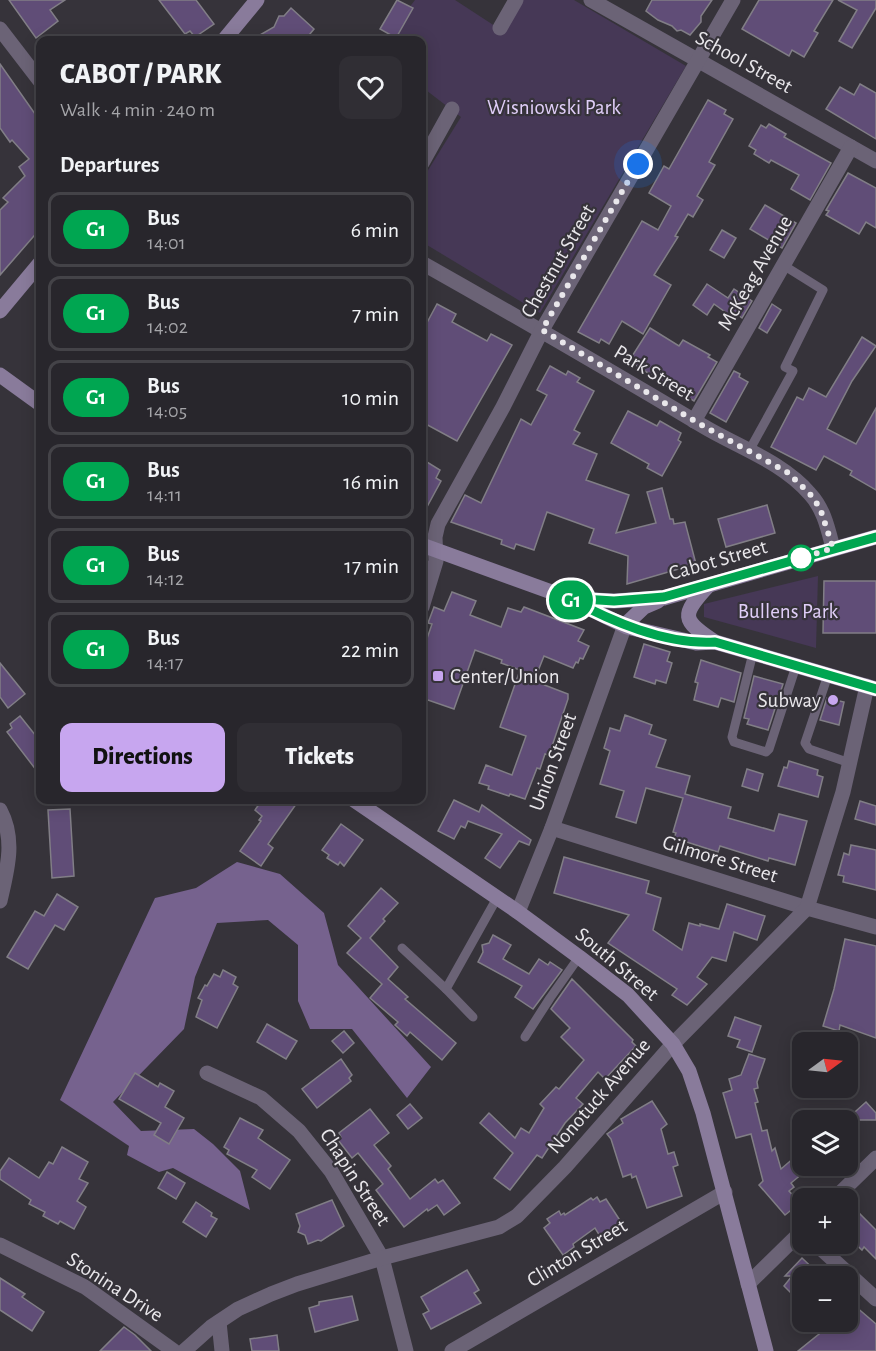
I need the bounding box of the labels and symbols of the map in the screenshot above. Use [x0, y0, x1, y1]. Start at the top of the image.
street label: School Street [692, 27, 796, 97]
park label: Wisniowski Park [487, 97, 621, 118]
your location [623, 149, 653, 179]
street label: Chestnut Street [517, 200, 599, 321]
street label: McKeag Avenue [714, 212, 796, 334]
street label: Park Street [610, 341, 698, 405]
street label: Cabot Street [666, 536, 770, 584]
unlabelled marker [788, 545, 814, 571]
line badge: G1 [544, 580, 598, 620]
park label: Bullens Park [738, 601, 839, 622]
place label: Center/Union [450, 666, 560, 687]
marker: Center/Union [431, 669, 445, 683]
place label: Subway [758, 690, 821, 711]
marker: Subway [826, 693, 840, 707]
street label: Union Street [526, 710, 580, 814]
street label: Gilmore Street [660, 832, 780, 887]
street label: South Street [572, 923, 663, 1005]
north arrow [792, 1032, 858, 1098]
street label: Nonotuck Avenue [544, 1034, 654, 1158]
street label: Chapin Street [316, 1125, 394, 1230]
street label: Clinton Street [523, 1215, 631, 1291]
street label: Stonina Drive [63, 1248, 167, 1326]

